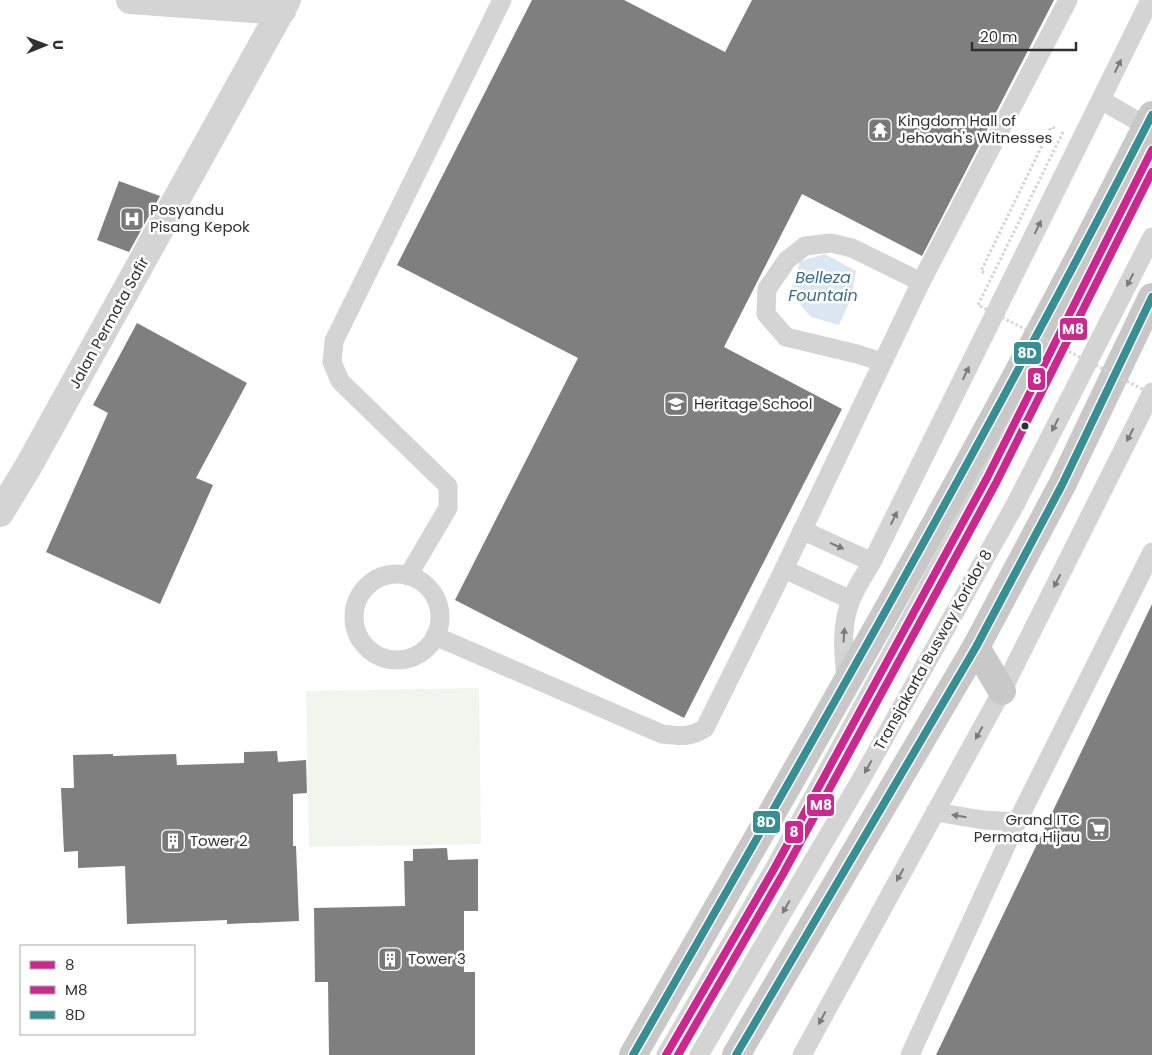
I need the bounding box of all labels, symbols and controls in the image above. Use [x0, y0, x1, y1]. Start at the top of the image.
north arrow [20, 20, 70, 70]
scale bar [972, 20, 1076, 52]
text: 20 m [980, 26, 1018, 47]
text: U [48, 40, 68, 50]
one-way arrow [1114, 59, 1122, 73]
place label: Kingdom Hall of Jehovah's Witnesses [898, 110, 1052, 148]
temple icon: Kingdom Hall of Jehovah's Witnesses [867, 117, 893, 143]
place label: Posyandu Pisang Kepok [150, 199, 250, 237]
hospital icon: Posyandu Pisang Kepok [119, 206, 145, 232]
one-way arrow [1034, 220, 1042, 234]
street label: Jalan Permata Safir [64, 253, 154, 392]
water label: Belleza Fountain [788, 266, 858, 307]
one-way arrow [1126, 273, 1134, 288]
line badge: M8 [1059, 317, 1088, 341]
text: M8 [1062, 319, 1084, 339]
line badge: 8D [1013, 341, 1042, 365]
text: 8D [1017, 343, 1037, 363]
one-way arrow [962, 366, 970, 380]
line badge: 8 [1027, 367, 1046, 391]
text: 8 [1032, 369, 1042, 389]
school or university icon: Heritage School [663, 391, 689, 417]
place label: Heritage School [694, 393, 812, 414]
one-way arrow [1051, 418, 1059, 432]
unlabelled marker [1020, 421, 1030, 431]
one-way arrow [1126, 428, 1134, 442]
one-way arrow [890, 511, 898, 526]
one-way arrow [830, 542, 844, 550]
street label: Transjakarta Busway Koridor 8 [868, 546, 997, 754]
one-way arrow [1053, 573, 1061, 588]
one-way arrow [840, 627, 848, 643]
one-way arrow [974, 727, 983, 740]
one-way arrow [863, 760, 872, 773]
line badge: M8 [806, 793, 835, 817]
text: M8 [810, 795, 832, 815]
place label: Grand ITC Permata Hijau [974, 809, 1080, 847]
line badge: 8D [752, 810, 781, 834]
one-way arrow [950, 811, 966, 819]
text: 8D [756, 812, 776, 832]
supermarket icon: Grand ITC Permata Hijau [1085, 816, 1111, 842]
line badge: 8 [784, 820, 804, 844]
text: 8 [789, 822, 799, 842]
building icon: Tower 2 [160, 828, 186, 854]
place label: Tower 2 [190, 830, 248, 851]
one-way arrow [896, 868, 904, 883]
one-way arrow [781, 900, 790, 914]
legend [20, 945, 195, 1035]
building icon: Tower 3 [377, 946, 403, 972]
place label: Tower 3 [408, 948, 466, 969]
text: 8 [65, 954, 74, 975]
text: M8 [65, 979, 87, 1000]
text: 8D [65, 1004, 85, 1025]
one-way arrow [818, 1012, 827, 1025]

